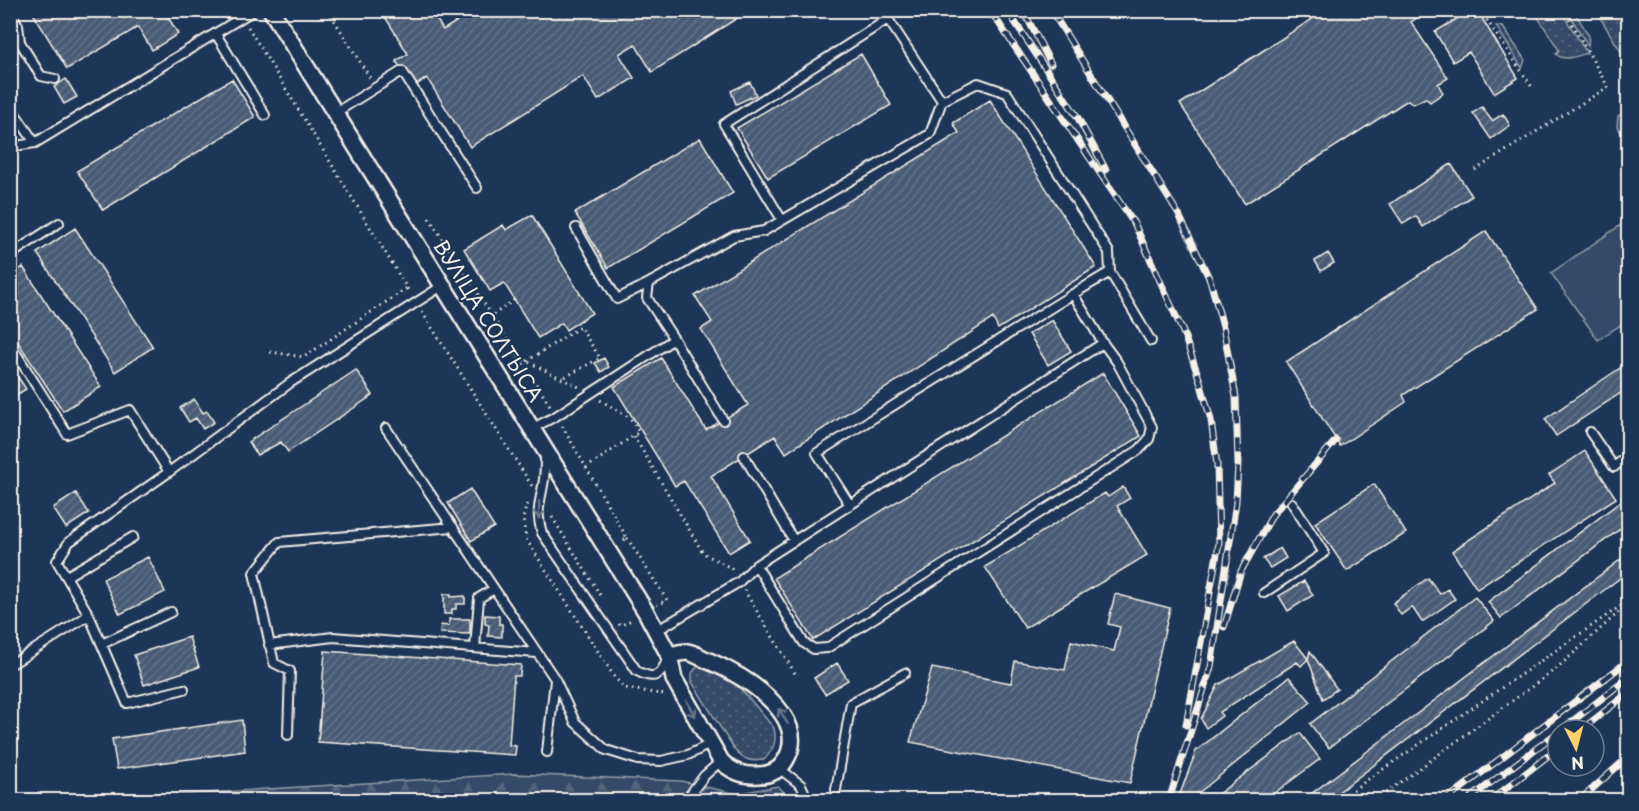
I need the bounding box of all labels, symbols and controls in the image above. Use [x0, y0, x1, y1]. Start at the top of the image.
street label: ВУЛІЦА СОЛТЫСА [427, 233, 551, 408]
one-way arrow [533, 500, 544, 520]
one-way arrow [686, 699, 697, 717]
one-way arrow [776, 707, 789, 724]
north arrow [1546, 718, 1606, 778]
text: N [1570, 751, 1585, 777]

